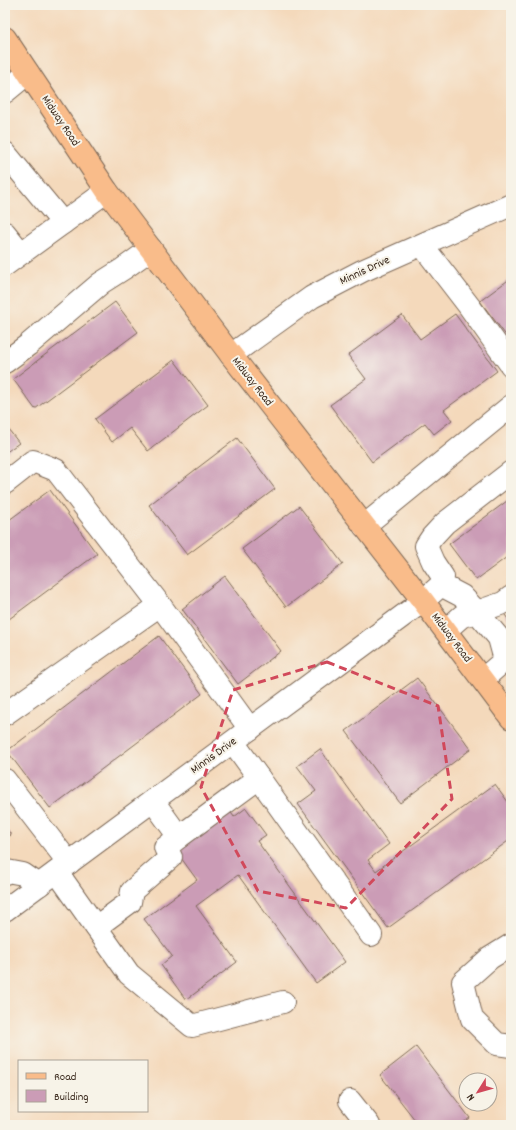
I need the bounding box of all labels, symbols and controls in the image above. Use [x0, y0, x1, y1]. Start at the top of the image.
street label: Midway Road [37, 92, 83, 150]
street label: Minnis Drive [337, 252, 393, 290]
street label: Midway Road [227, 354, 277, 410]
street label: Midway Road [427, 610, 475, 666]
street label: Minnis Drive [187, 733, 241, 779]
legend [18, 1060, 148, 1112]
text: Road [54, 1069, 76, 1086]
north arrow [458, 1072, 498, 1112]
text: Building [54, 1089, 89, 1106]
text: N [463, 1089, 480, 1104]

